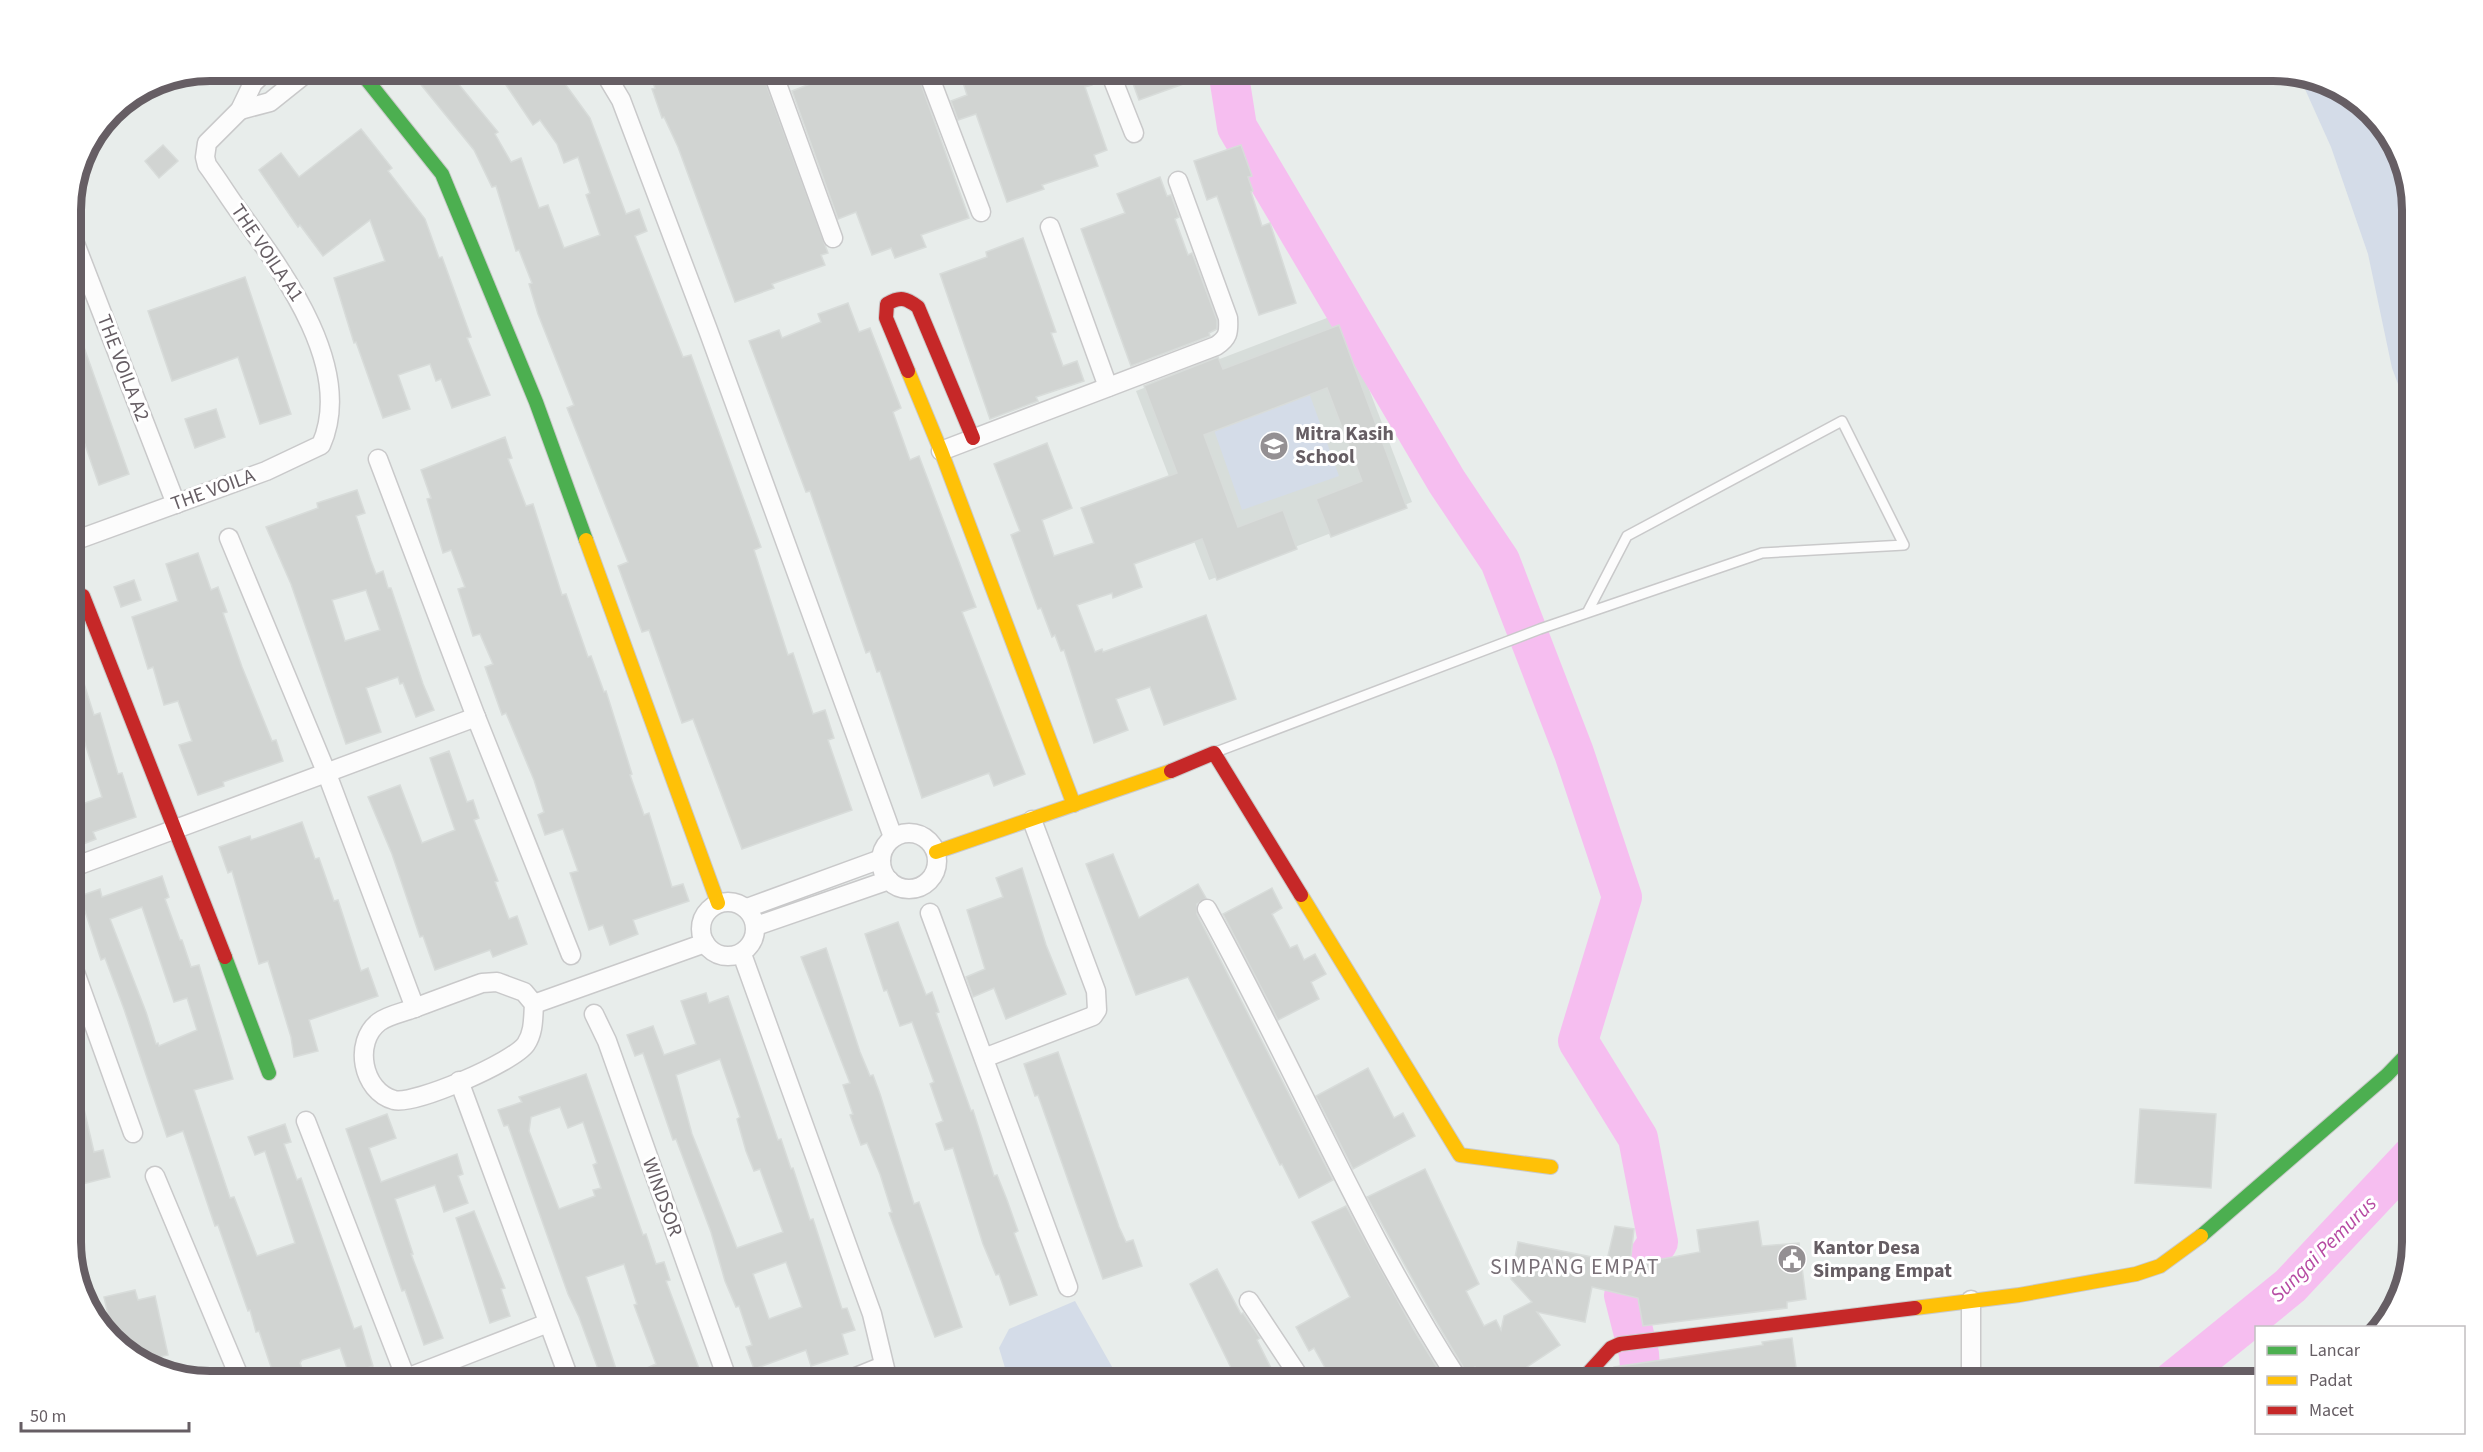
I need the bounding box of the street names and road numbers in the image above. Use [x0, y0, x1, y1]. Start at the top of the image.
street label: THE VOILA A1 [224, 199, 310, 307]
street label: THE VOILA A2 [90, 311, 156, 426]
street label: THE VOILA [167, 462, 259, 518]
street label: WINDSOR [635, 1154, 689, 1240]

